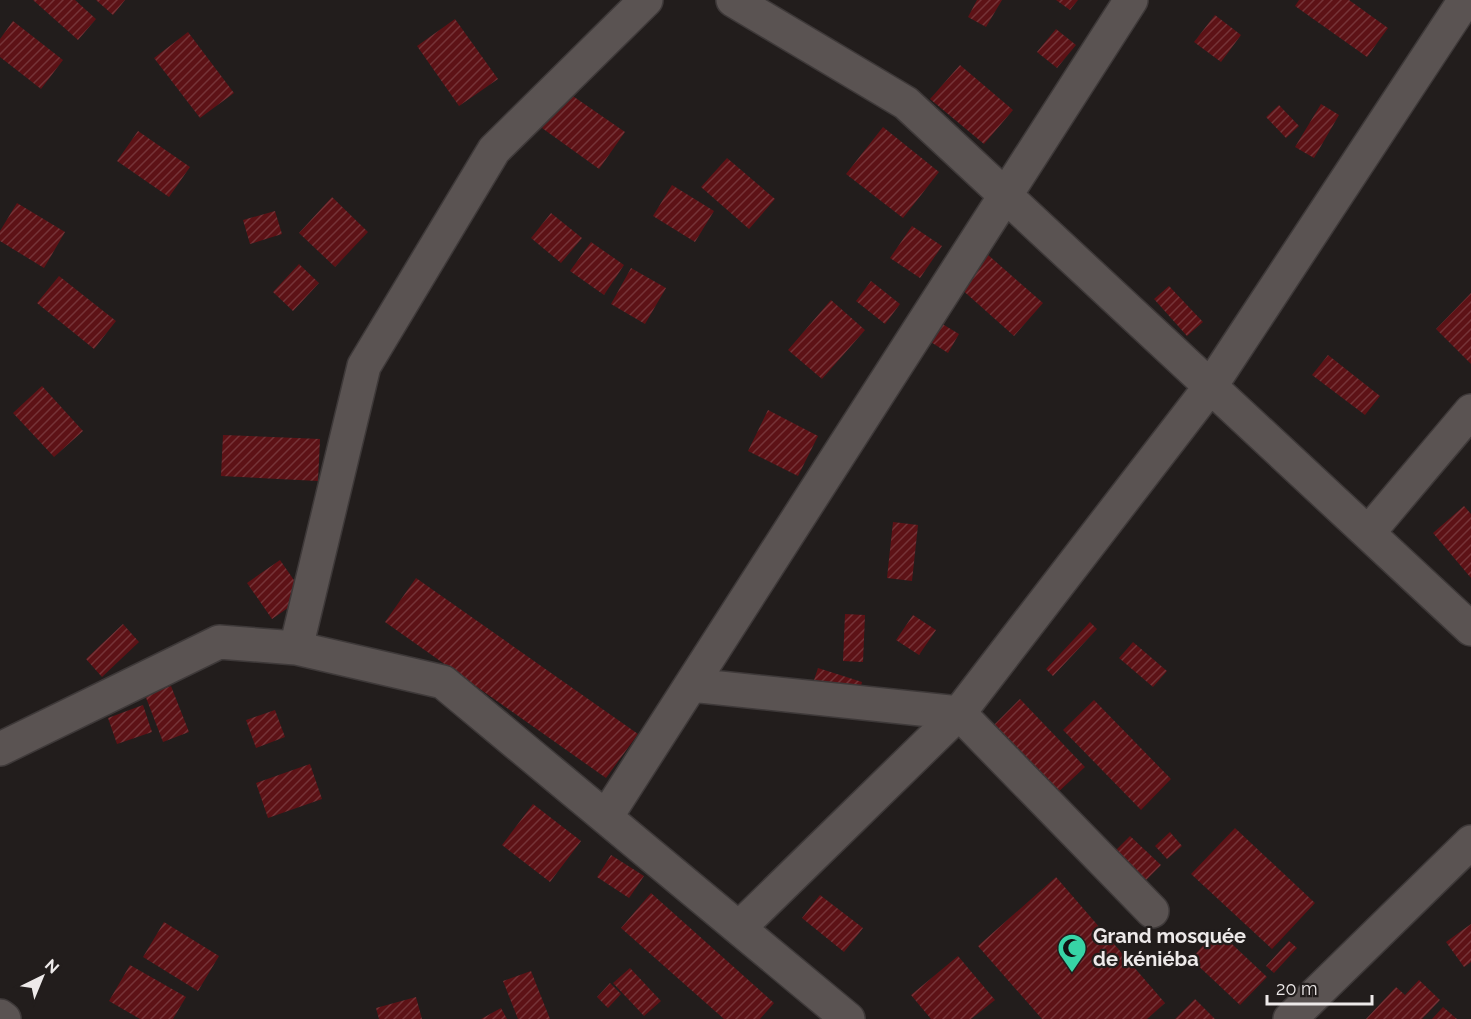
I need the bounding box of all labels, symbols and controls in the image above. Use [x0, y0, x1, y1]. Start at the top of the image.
place label: Grand mosquée de kéniéba [1093, 924, 1246, 971]
mosque icon: Grand mosquée de kéniéba [1056, 932, 1088, 974]
north arrow [12, 947, 72, 1007]
text: N [41, 955, 63, 978]
scale bar [1267, 968, 1372, 1006]
text: 20 m [1276, 978, 1318, 999]

